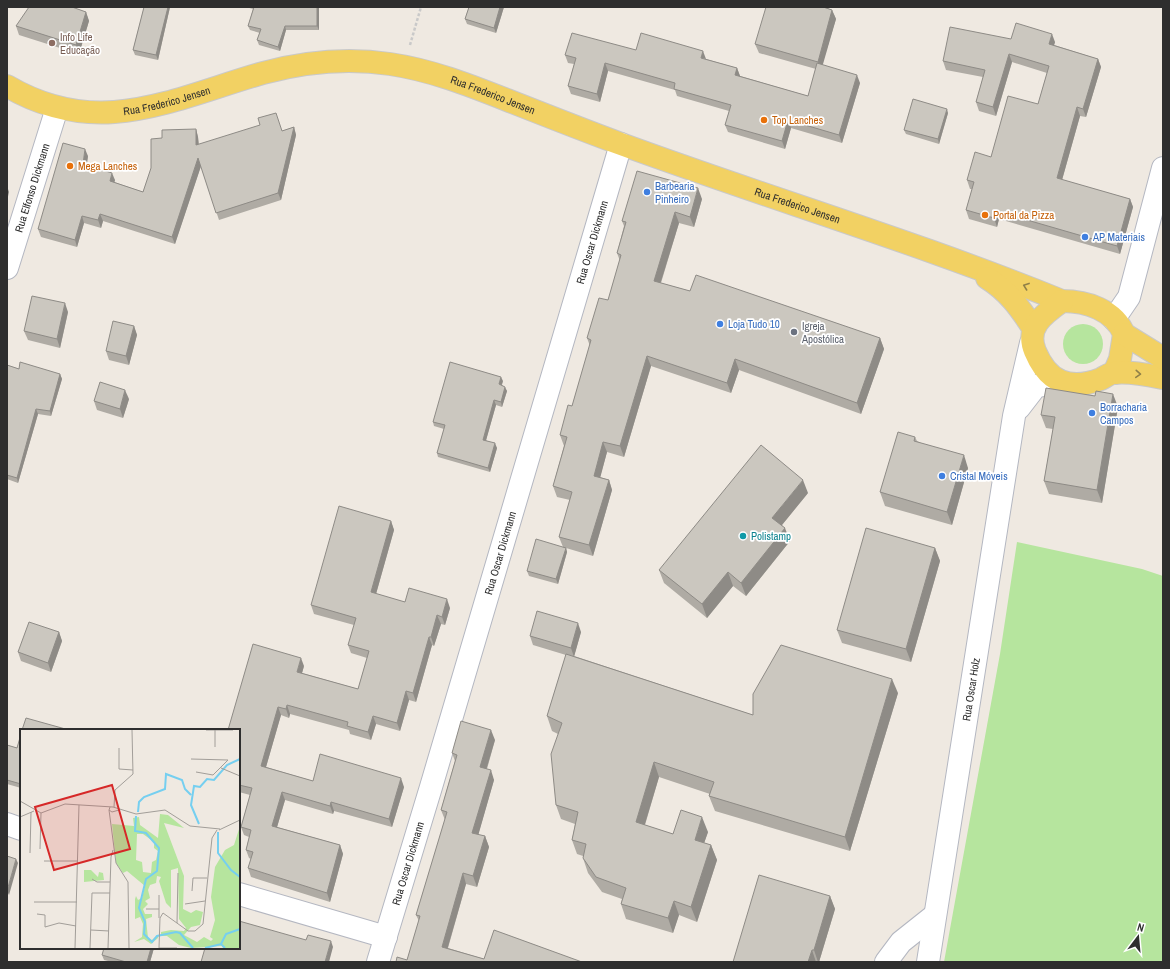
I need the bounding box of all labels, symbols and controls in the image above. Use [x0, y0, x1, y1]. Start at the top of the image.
place label: Info Life Educação [60, 30, 100, 57]
marker: Info Life Educação [47, 38, 57, 48]
street label: Rua Frederico Jensen [449, 72, 537, 117]
street label: Rua Frederico Jensen [122, 83, 212, 118]
place label: Top Lanches [772, 113, 824, 127]
marker: Top Lanches [759, 115, 769, 125]
street label: Rua Elfonso Dickmann [12, 142, 53, 234]
place label: Mega Lanches [78, 159, 138, 173]
marker: Mega Lanches [65, 161, 75, 171]
place label: Barbearia Pinheiro [655, 179, 695, 206]
street label: Rua Frederico Jensen [753, 184, 842, 226]
marker: Barbearia Pinheiro [642, 187, 652, 197]
street label: Rua Oscar Dickmann [573, 199, 611, 286]
place label: Portal da Pizza [993, 208, 1054, 222]
marker: Portal da Pizza [980, 210, 990, 220]
place label: AP Materiais [1092, 230, 1145, 244]
marker: AP Materiais [1080, 232, 1090, 242]
one-way arrow [1022, 283, 1029, 291]
place label: Loja Tudo 10 [728, 317, 780, 331]
marker: Loja Tudo 10 [715, 319, 725, 329]
place label: Igreja Apostólica [801, 319, 844, 346]
marker: Igreja Apostólica [789, 327, 799, 337]
one-way arrow [1135, 370, 1141, 379]
place label: Borracharia Campos [1100, 400, 1147, 427]
marker: Borracharia Campos [1087, 408, 1097, 418]
place label: Cristal Móveis [950, 469, 1008, 483]
marker: Cristal Móveis [937, 471, 947, 481]
street label: Rua Oscar Dickmann [481, 509, 519, 596]
place label: Polistamp [751, 529, 791, 543]
marker: Polistamp [738, 531, 748, 541]
street label: Rua Oscar Holz [959, 656, 983, 722]
inset map [20, 729, 240, 949]
street label: Rua Oscar Dickmann [389, 820, 427, 907]
north arrow [1118, 917, 1158, 957]
text: N [1136, 920, 1146, 935]

